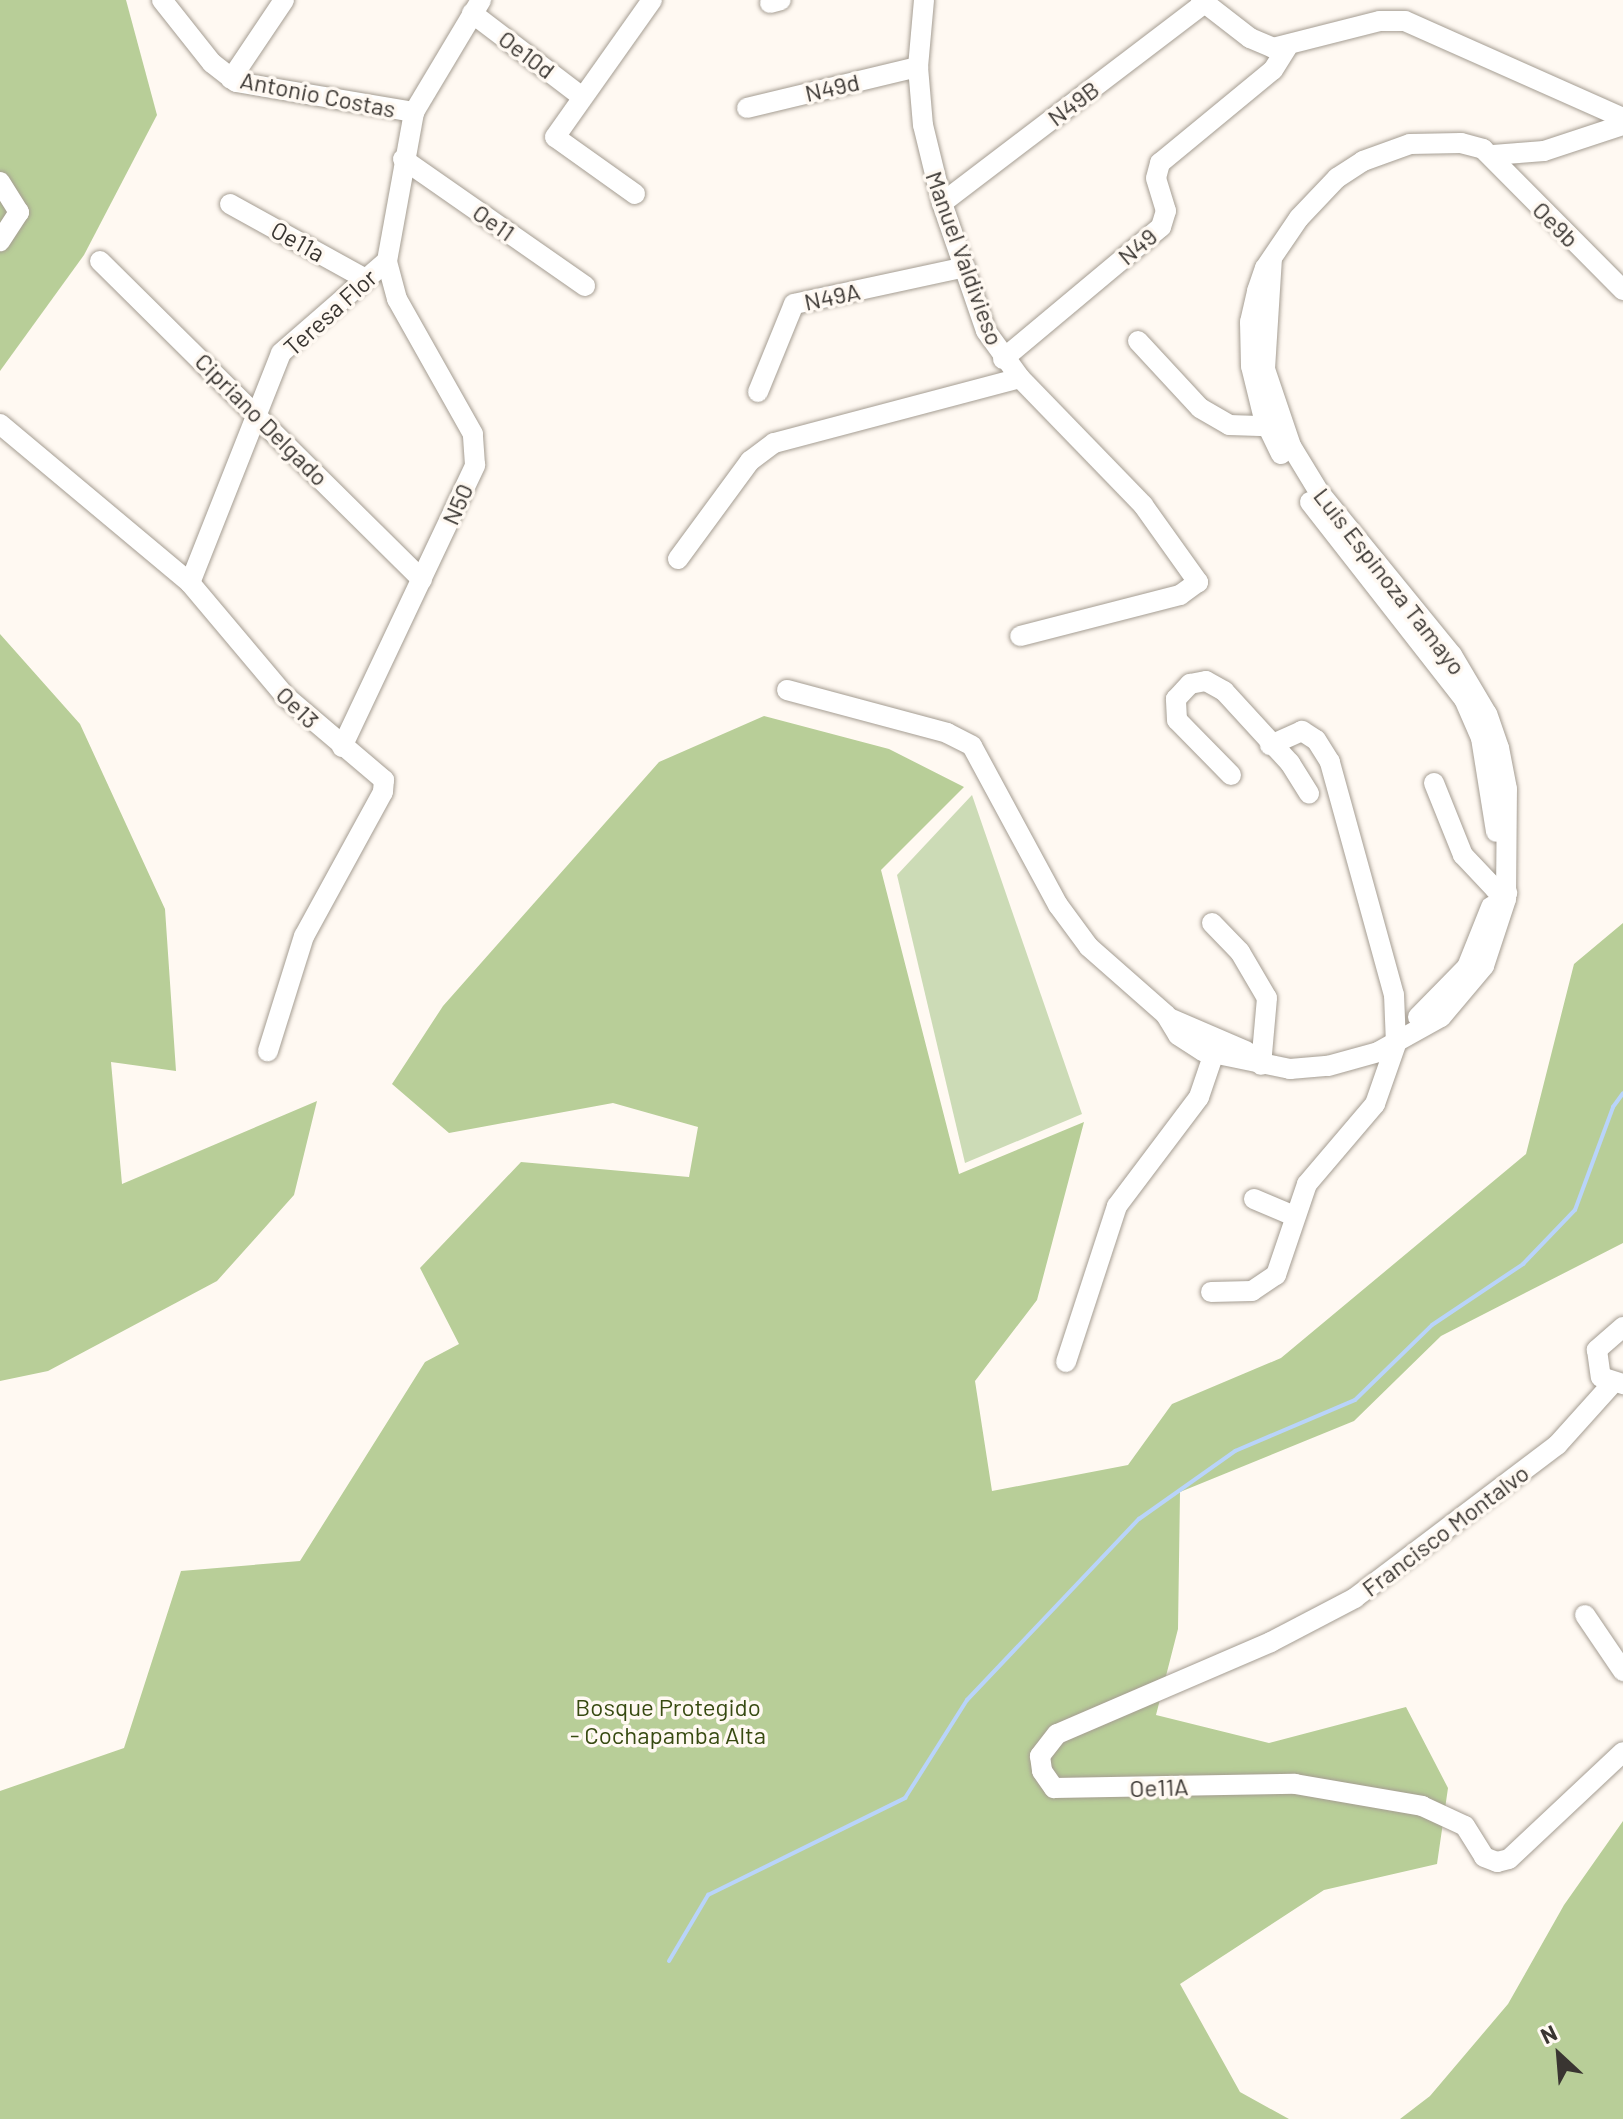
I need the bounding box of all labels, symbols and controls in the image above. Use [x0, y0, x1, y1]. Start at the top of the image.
street label: Oe10d [493, 24, 561, 84]
street label: Antonio Costas [238, 65, 398, 123]
street label: N49d [802, 67, 862, 107]
street label: N49B [1042, 74, 1104, 132]
street label: Manuel Valdivieso [920, 167, 1010, 349]
street label: Oe9b [1527, 195, 1585, 253]
street label: Oe11 [467, 197, 521, 247]
street label: Oe11a [266, 215, 330, 267]
street label: N49 [1112, 221, 1162, 271]
street label: Teresa Flor [277, 263, 383, 361]
street label: N49A [801, 276, 863, 316]
street label: Cipriano Delgado [190, 347, 334, 491]
street label: N50 [435, 479, 479, 529]
street label: Luis Espinoza Tamayo [1308, 482, 1472, 680]
street label: Oe13 [271, 680, 325, 734]
street label: Francisco Montalvo [1356, 1458, 1534, 1602]
park label: Bosque Protegido - Cochapamba Alta [570, 1693, 766, 1749]
street label: Oe11A [1129, 1772, 1189, 1802]
north arrow [1519, 2015, 1599, 2095]
text: N [1536, 2019, 1561, 2048]

